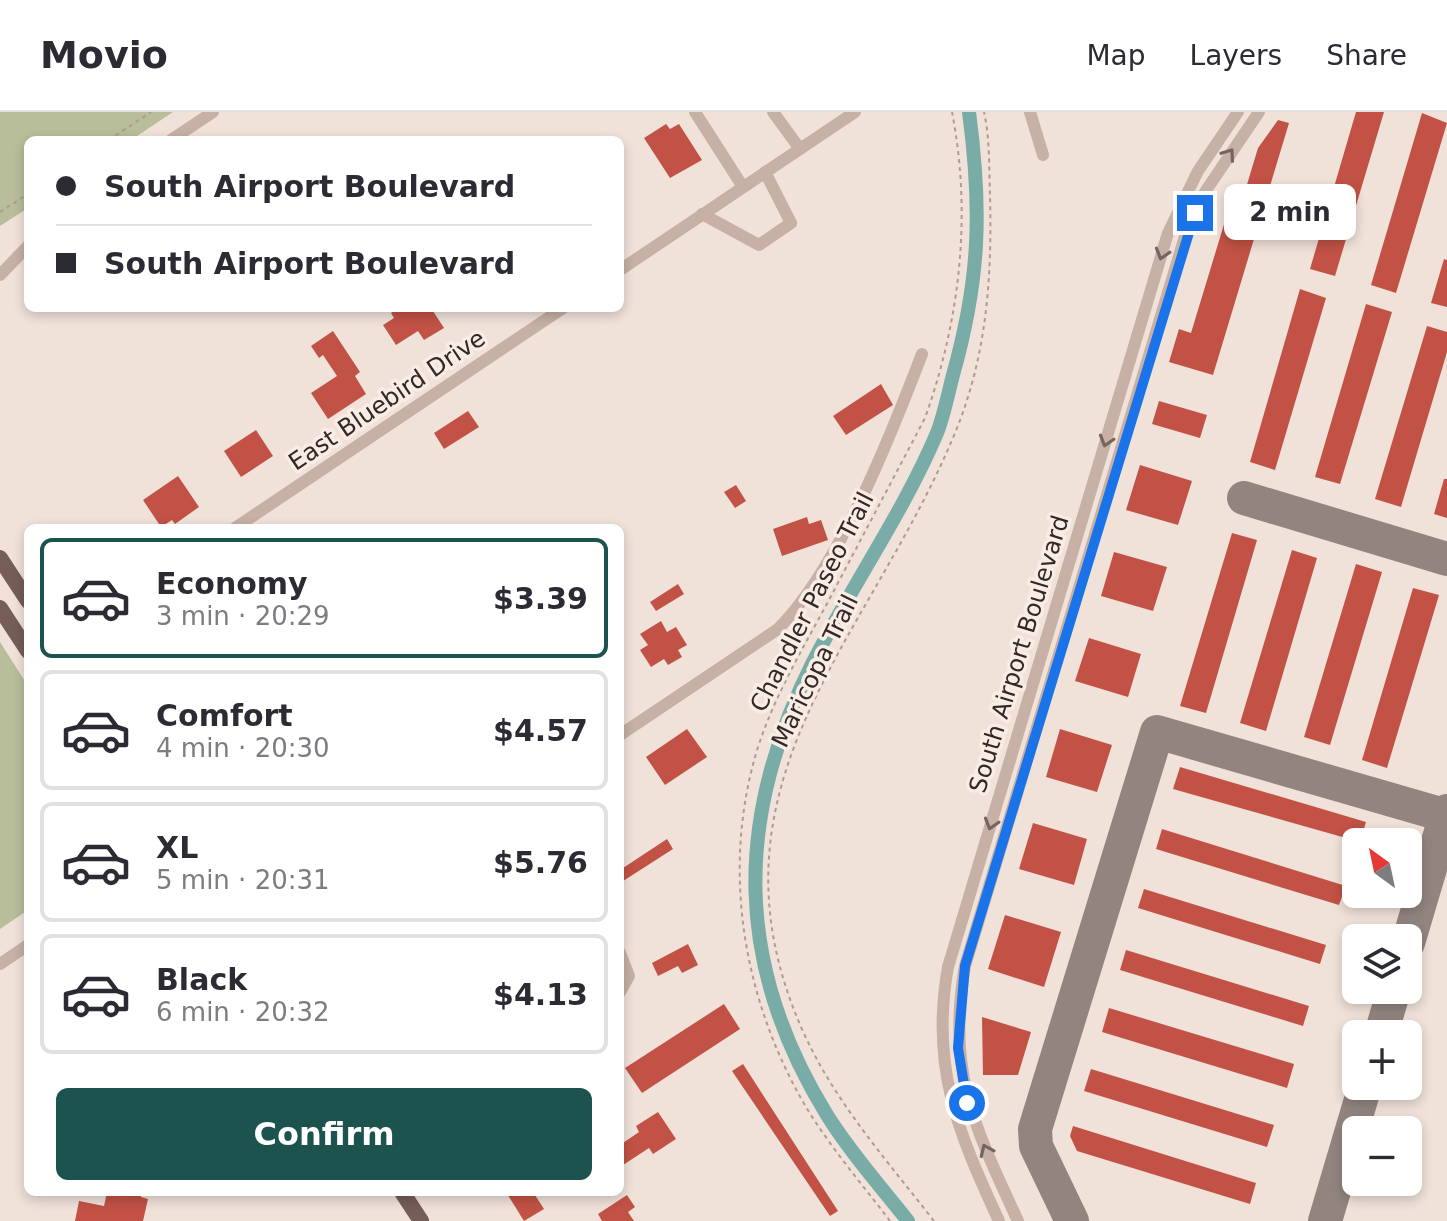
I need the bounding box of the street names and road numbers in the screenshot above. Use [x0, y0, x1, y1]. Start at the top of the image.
street label: East Bluebird Drive [284, 324, 490, 476]
street label: Chandler Paseo Trail [744, 487, 880, 717]
street label: South Airport Boulevard [963, 512, 1075, 796]
street label: Maricopa Trail [766, 590, 864, 752]

